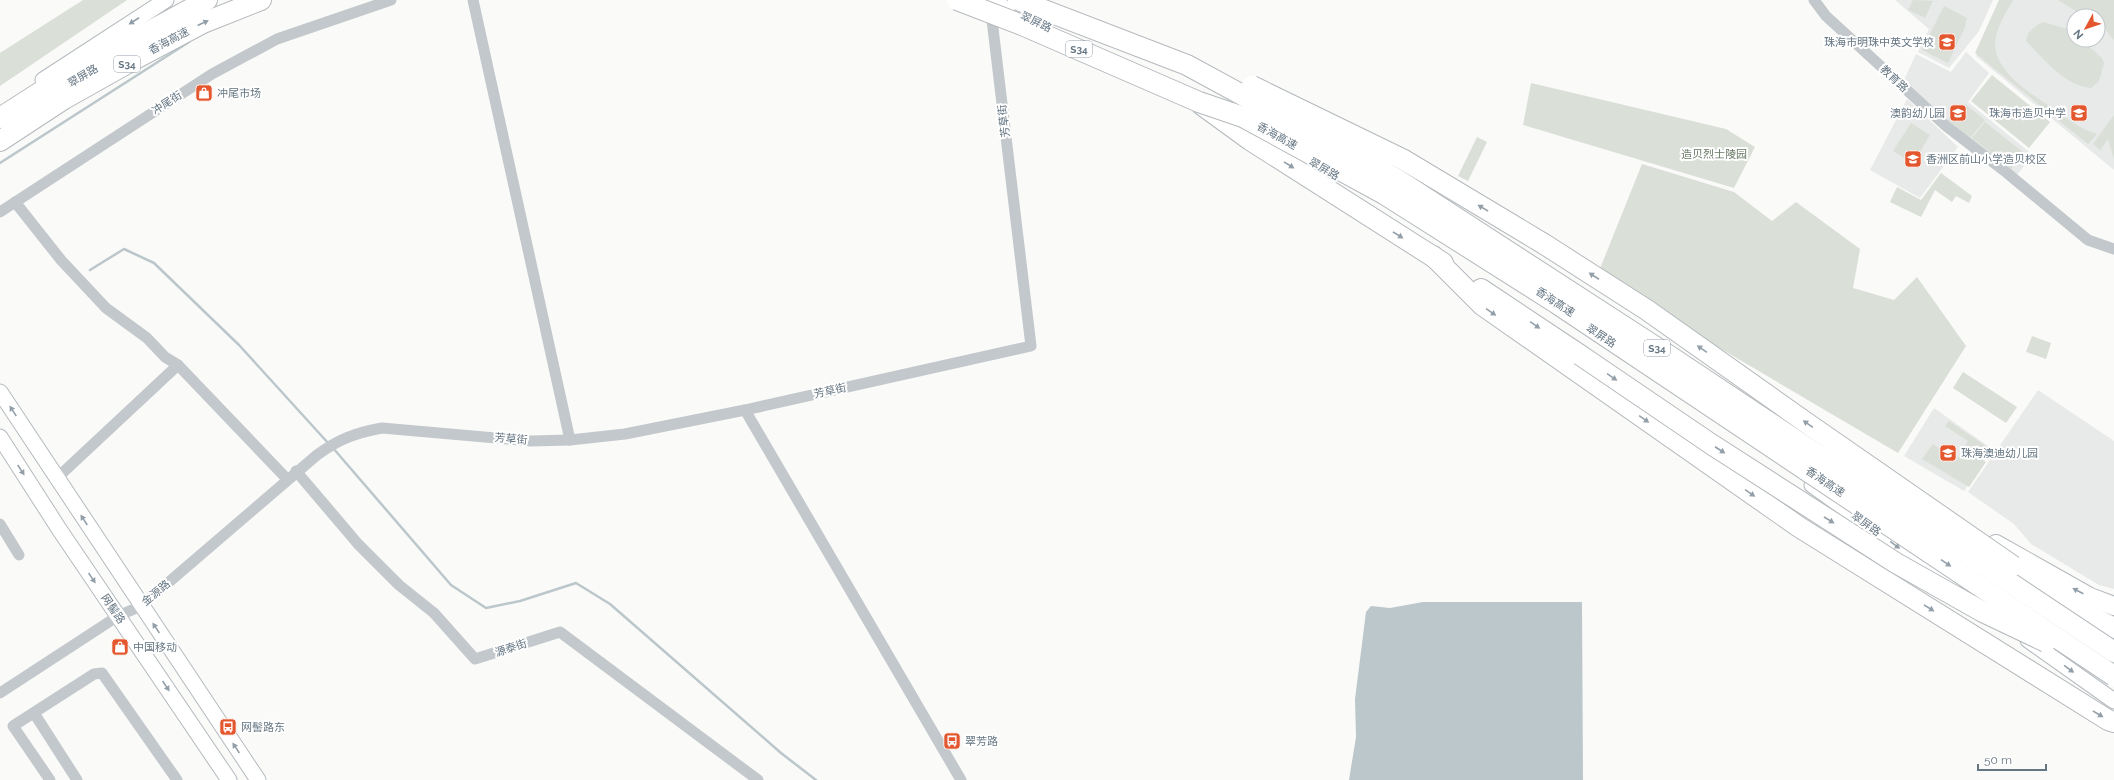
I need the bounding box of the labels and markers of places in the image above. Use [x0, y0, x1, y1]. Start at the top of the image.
school or university icon: 珠海市明珠中英文学校 [1937, 32, 1957, 52]
place label: 珠海市明珠中英文学校 [1824, 36, 1934, 49]
shop icon: 冲尾市场 [194, 83, 214, 103]
place label: 冲尾市场 [217, 87, 261, 100]
school or university icon: 澳韵幼儿园 [1948, 103, 1968, 123]
school or university icon: 珠海市造贝中学 [2069, 103, 2089, 123]
place label: 澳韵幼儿园 [1890, 107, 1945, 120]
place label: 珠海市造贝中学 [1989, 107, 2066, 120]
school or university icon: 香洲区前山小学造贝校区 [1903, 149, 1923, 169]
place label: 香洲区前山小学造贝校区 [1926, 153, 2047, 166]
school or university icon: 珠海澳迪幼儿园 [1938, 443, 1958, 463]
place label: 珠海澳迪幼儿园 [1961, 447, 2038, 460]
shop icon: 中国移动 [110, 637, 130, 657]
place label: 中国移动 [133, 641, 177, 654]
bus stop icon: 网髻路东 [218, 717, 238, 737]
place label: 网髻路东 [241, 721, 285, 734]
bus stop icon: 翠芳路 [942, 731, 962, 751]
place label: 翠芳路 [965, 735, 998, 748]

